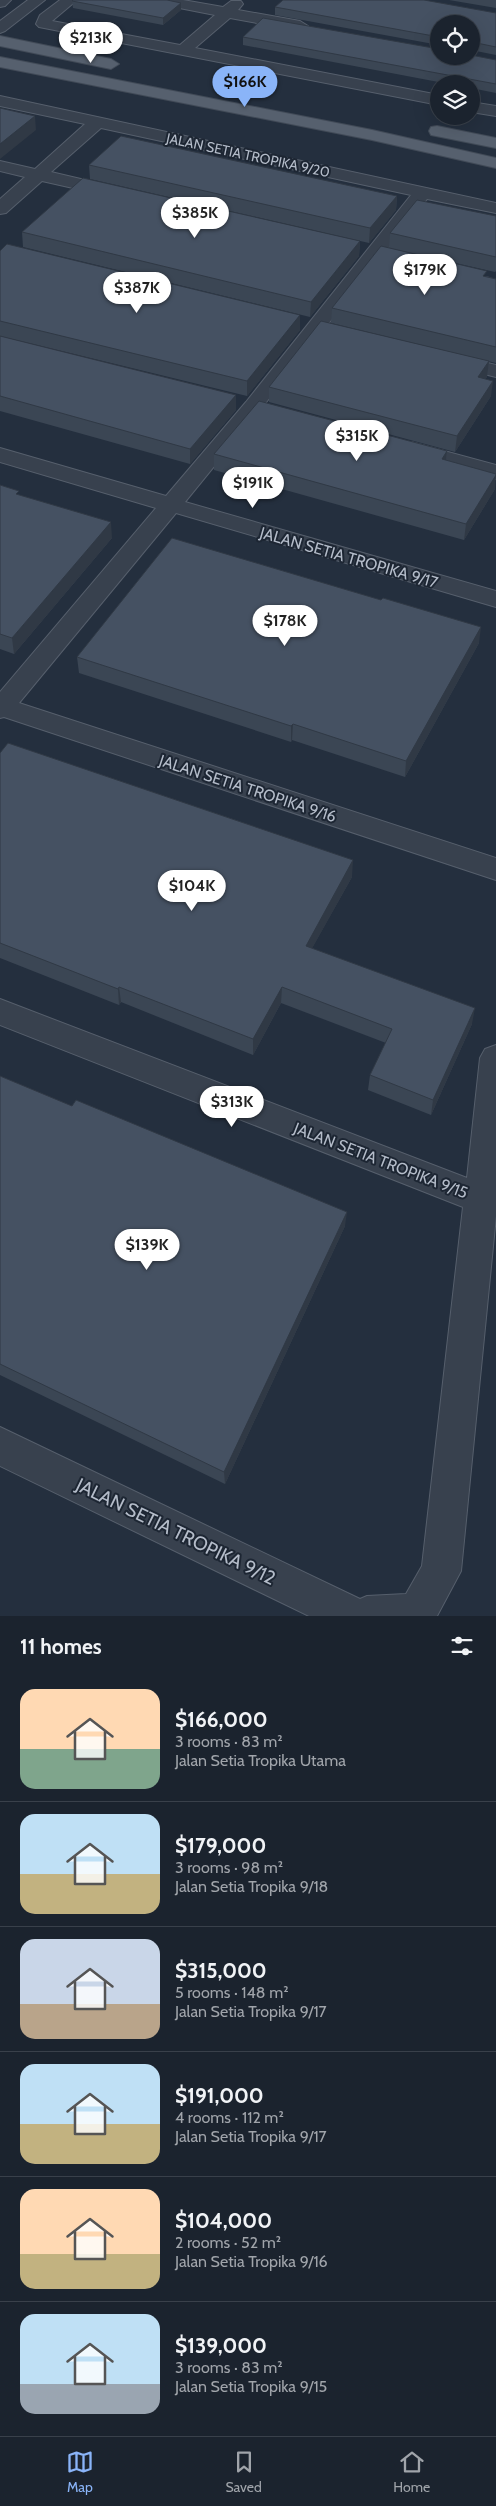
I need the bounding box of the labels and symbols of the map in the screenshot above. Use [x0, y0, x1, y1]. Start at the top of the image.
pin: $213K [56, 22, 126, 64]
pin: $166K [210, 66, 280, 108]
street label: JALAN SETIA TROPIKA 9/20 [164, 129, 332, 181]
pin: $385K [160, 196, 230, 239]
pin: $179K [390, 254, 460, 296]
pin: $387K [102, 272, 172, 314]
pin: $315K [322, 420, 392, 462]
pin: $191K [218, 466, 288, 509]
street label: JALAN SETIA TROPIKA 9/17 [257, 523, 440, 592]
pin: $178K [250, 604, 320, 647]
street label: JALAN SETIA TROPIKA 9/16 [156, 751, 339, 826]
pin: $104K [157, 870, 227, 912]
pin: $313K [197, 1086, 267, 1128]
street label: JALAN SETIA TROPIKA 9/15 [290, 1118, 471, 1202]
pin: $139K [112, 1228, 182, 1271]
street label: JALAN SETIA TROPIKA 9/12 [71, 1473, 279, 1590]

